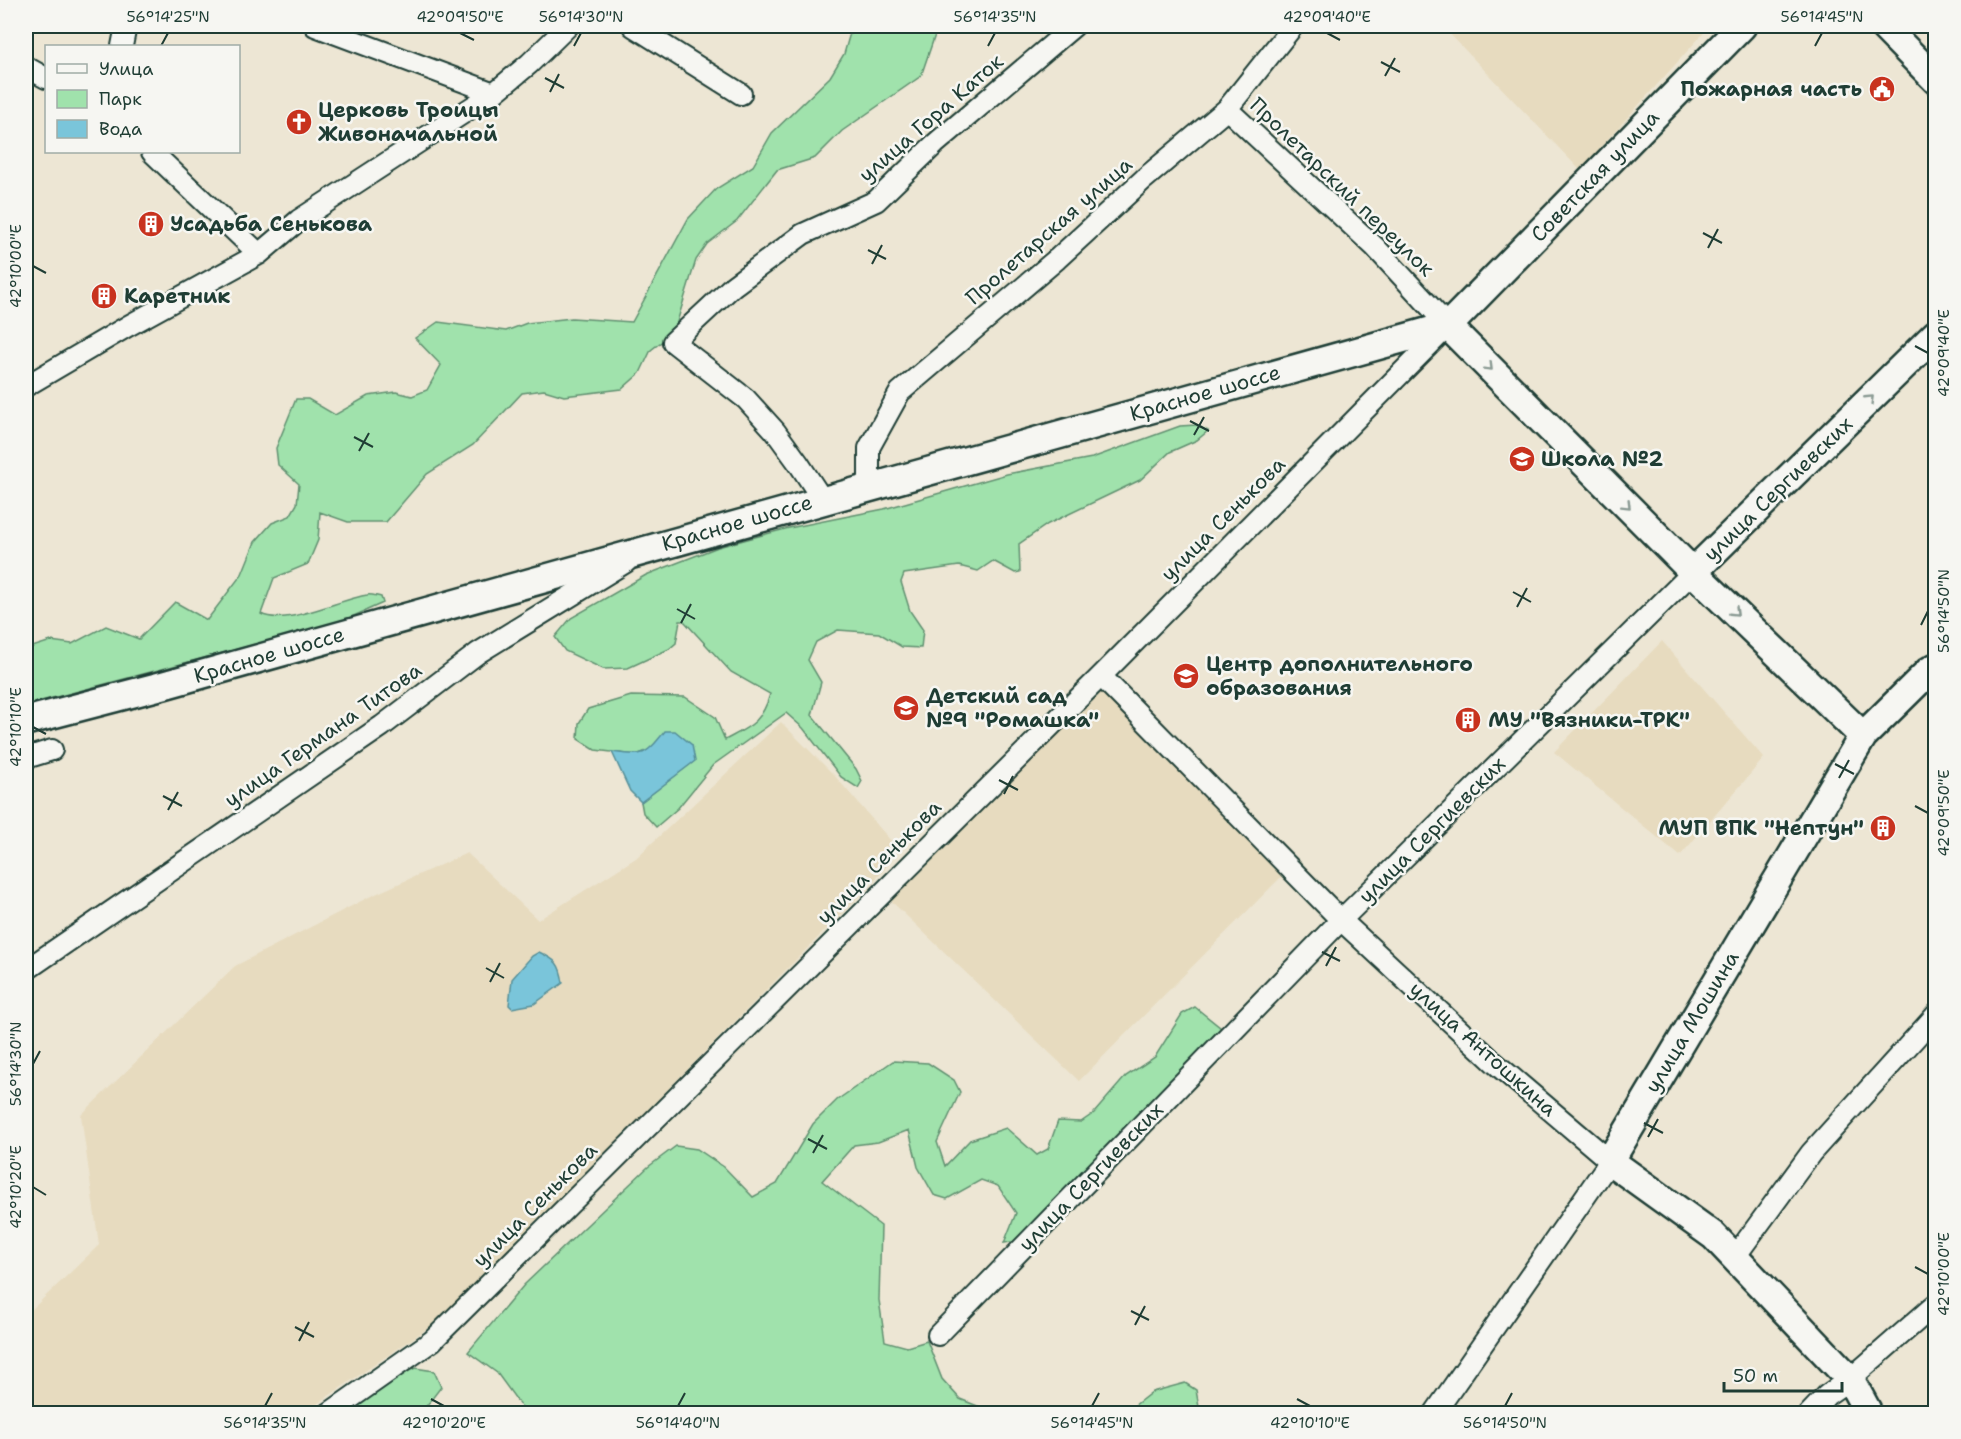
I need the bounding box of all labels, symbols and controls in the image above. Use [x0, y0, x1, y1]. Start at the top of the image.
text: 56°14'25"N [126, 7, 210, 27]
text: 42°09'50"E [416, 7, 504, 27]
text: 56°14'30"N [539, 7, 623, 27]
text: 56°14'35"N [953, 7, 1037, 27]
text: 42°09'40"E [1283, 7, 1371, 27]
text: 56°14'45"N [1781, 7, 1863, 27]
legend [45, 45, 240, 153]
street label: улица Гора Каток [853, 47, 1009, 189]
text: Улица [99, 57, 153, 81]
public building icon: Пожарная часть [1867, 74, 1897, 104]
place label: Пожарная часть [1680, 75, 1862, 103]
text: Парк [99, 87, 142, 111]
street label: Пролетарский переулок [1244, 91, 1440, 283]
place label: Церковь Троицы Живоначальной [318, 96, 499, 148]
street label: Советская улица [1525, 104, 1665, 248]
church icon: Церковь Троицы Живоначальной [284, 107, 314, 137]
text: Вода [99, 117, 142, 141]
street label: Пролетарская улица [960, 151, 1138, 311]
building icon: Усадьба Сенькова [136, 209, 166, 239]
place label: Усадьба Сенькова [170, 210, 373, 238]
text: 42°10'00"E [6, 224, 26, 308]
building icon: Каретник [89, 281, 119, 311]
place label: Каретник [124, 282, 231, 310]
text: 42°09'40"E [1934, 309, 1954, 397]
street label: Красное шоссе [1126, 358, 1284, 428]
one-way arrow [1481, 360, 1492, 371]
one-way arrow [1862, 395, 1873, 406]
street label: улица Сергиевских [1697, 410, 1859, 568]
school or university icon: Школа №2 [1507, 444, 1537, 474]
place label: Школа №2 [1541, 445, 1664, 473]
street label: улица Сенькова [1155, 451, 1291, 587]
street label: Красное шоссе [658, 488, 816, 558]
one-way arrow [1619, 498, 1630, 509]
text: 56°14'50"N [1934, 569, 1954, 653]
one-way arrow [1728, 605, 1739, 616]
street label: Красное шоссе [190, 620, 348, 690]
place label: Центр дополнительного образования [1206, 650, 1473, 702]
street label: улица Германа Титова [219, 656, 427, 814]
school or university icon: Центр дополнительного образования [1171, 661, 1201, 691]
place label: Детский сад №9 "Ромашка" [926, 682, 1099, 734]
text: 42°10'10"E [6, 687, 26, 767]
school or university icon: Детский сад №9 "Ромашка" [891, 693, 921, 723]
building icon: МУ "Вязники-ТРК" [1453, 705, 1483, 735]
place label: МУ "Вязники-ТРК" [1488, 706, 1690, 734]
street label: улица Сергиевских [1352, 750, 1512, 910]
text: 42°09'50"E [1934, 769, 1954, 857]
street label: улица Сенькова [811, 794, 947, 930]
building icon: МУП ВПК "Нептун" [1868, 813, 1898, 843]
place label: МУП ВПК "Нептун" [1658, 814, 1864, 842]
street label: улица Мошина [1639, 946, 1745, 1098]
street label: улица Антошкина [1403, 975, 1563, 1123]
text: 56°14'30"N [6, 1022, 26, 1106]
street label: улица Сергиевских [1012, 1096, 1170, 1258]
street label: улица Сенькова [467, 1137, 603, 1273]
text: 42°10'20"E [6, 1145, 26, 1229]
text: 42°10'00"E [1934, 1232, 1954, 1316]
scale bar [1724, 1355, 1842, 1393]
text: 50 m [1733, 1364, 1778, 1388]
text: 56°14'35"N [223, 1413, 307, 1433]
text: 42°10'20"E [402, 1413, 486, 1433]
text: 56°14'40"N [636, 1413, 720, 1433]
text: 56°14'45"N [1051, 1413, 1133, 1433]
text: 42°10'10"E [1270, 1413, 1350, 1433]
text: 56°14'50"N [1463, 1413, 1547, 1433]

